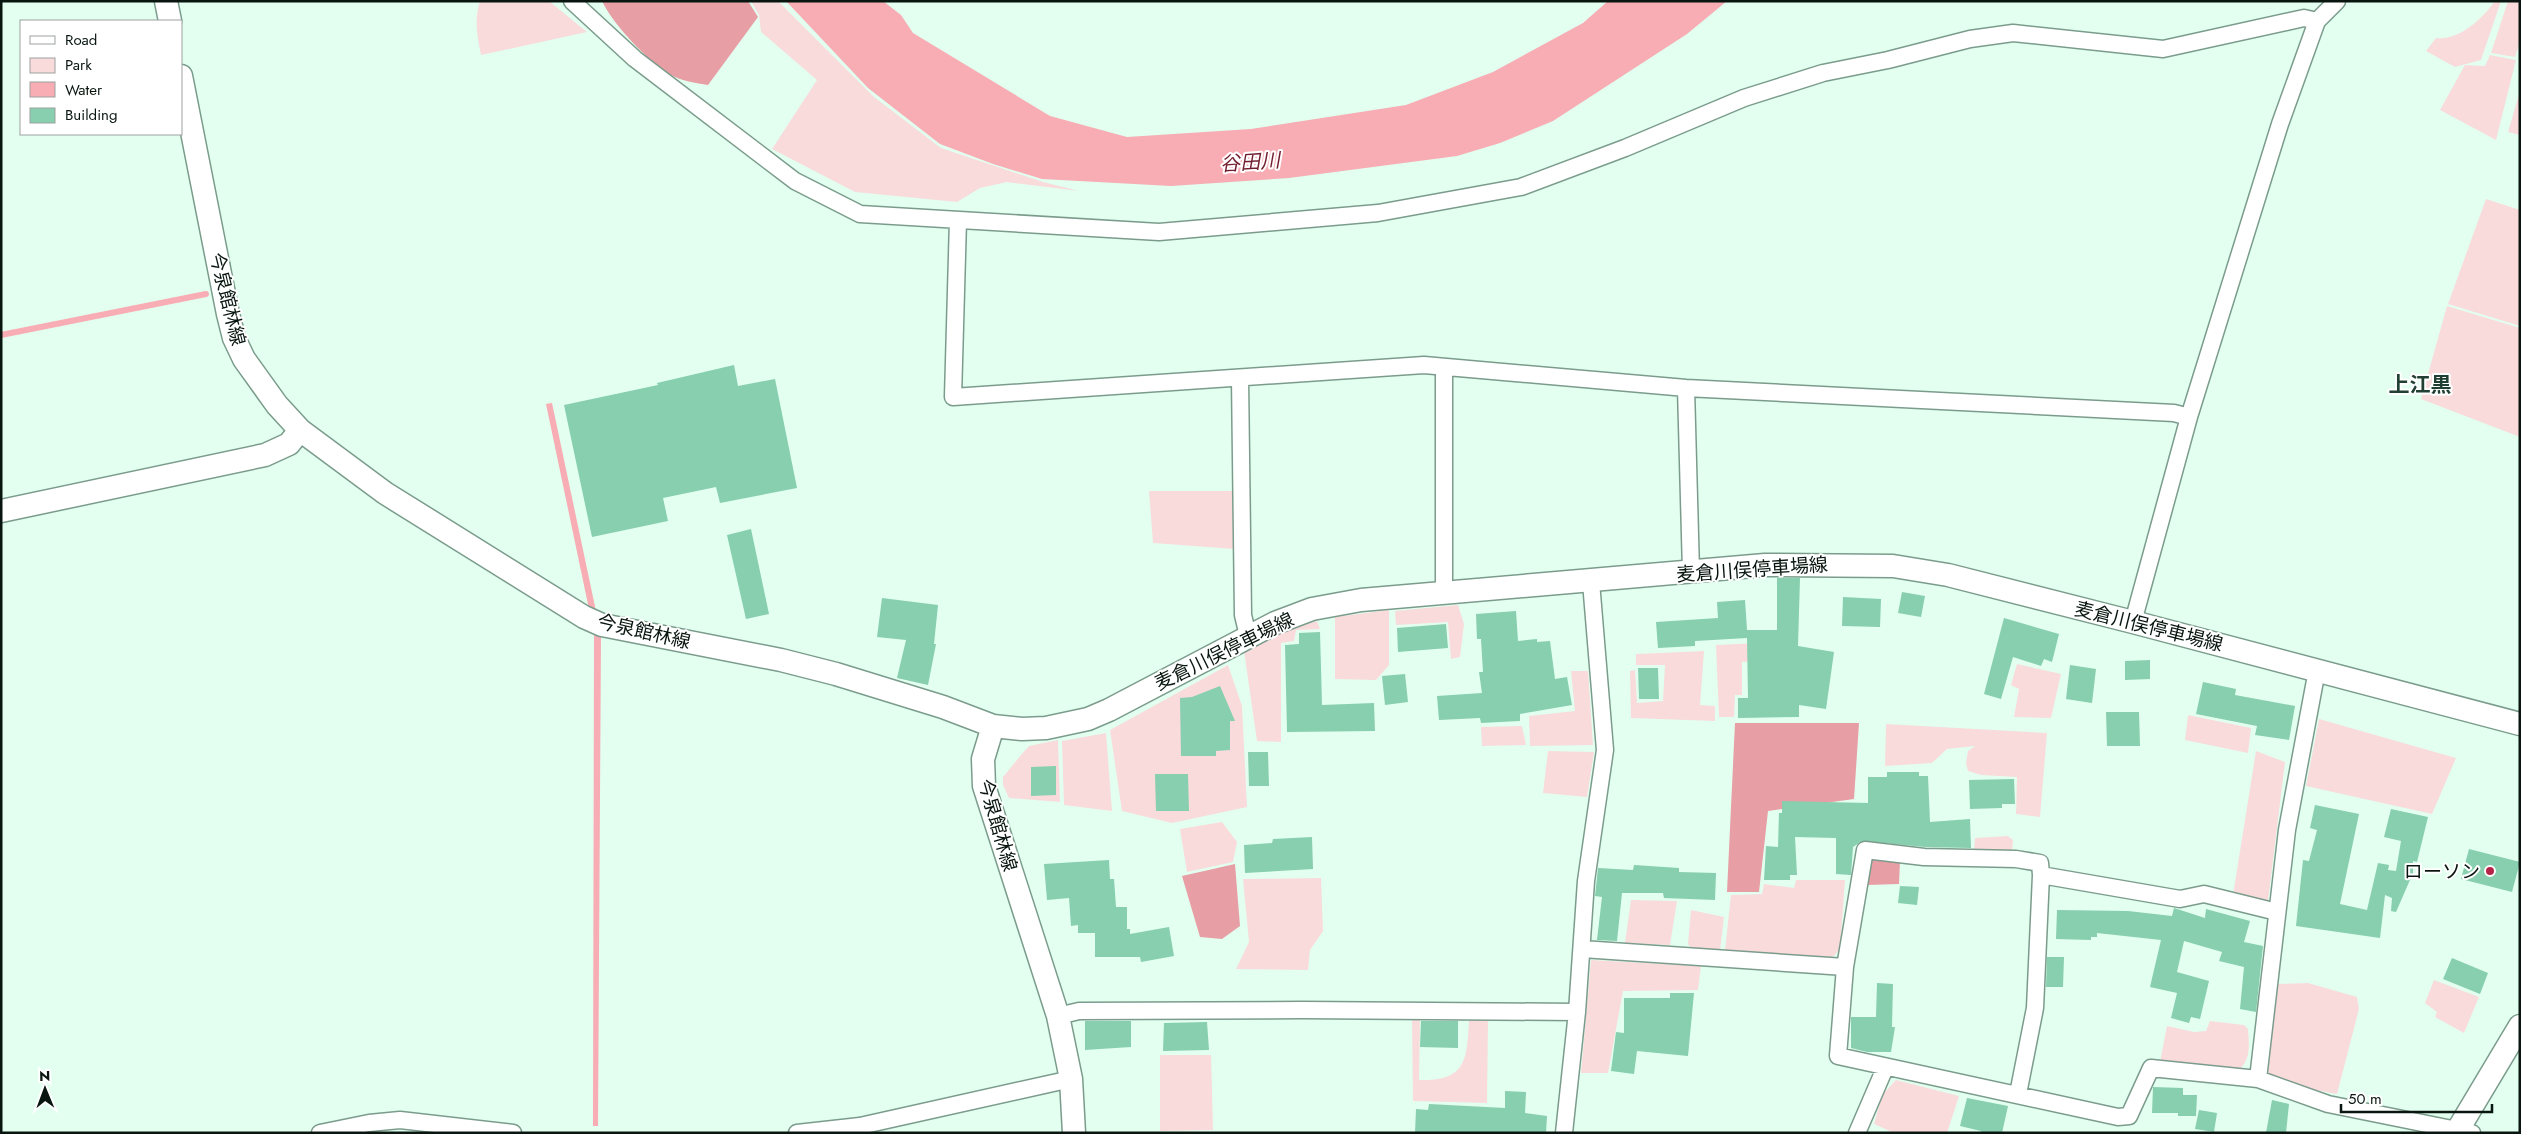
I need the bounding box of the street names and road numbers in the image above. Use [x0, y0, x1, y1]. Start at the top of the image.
street label: 今泉館林線 [203, 250, 252, 348]
street label: 麦倉川俣停車場線 [1675, 551, 1829, 588]
street label: 麦倉川俣停車場線 [2072, 595, 2226, 658]
street label: 麦倉川俣停車場線 [1150, 606, 1298, 697]
street label: 今泉館林線 [595, 608, 693, 655]
street label: 今泉館林線 [971, 776, 1024, 875]

